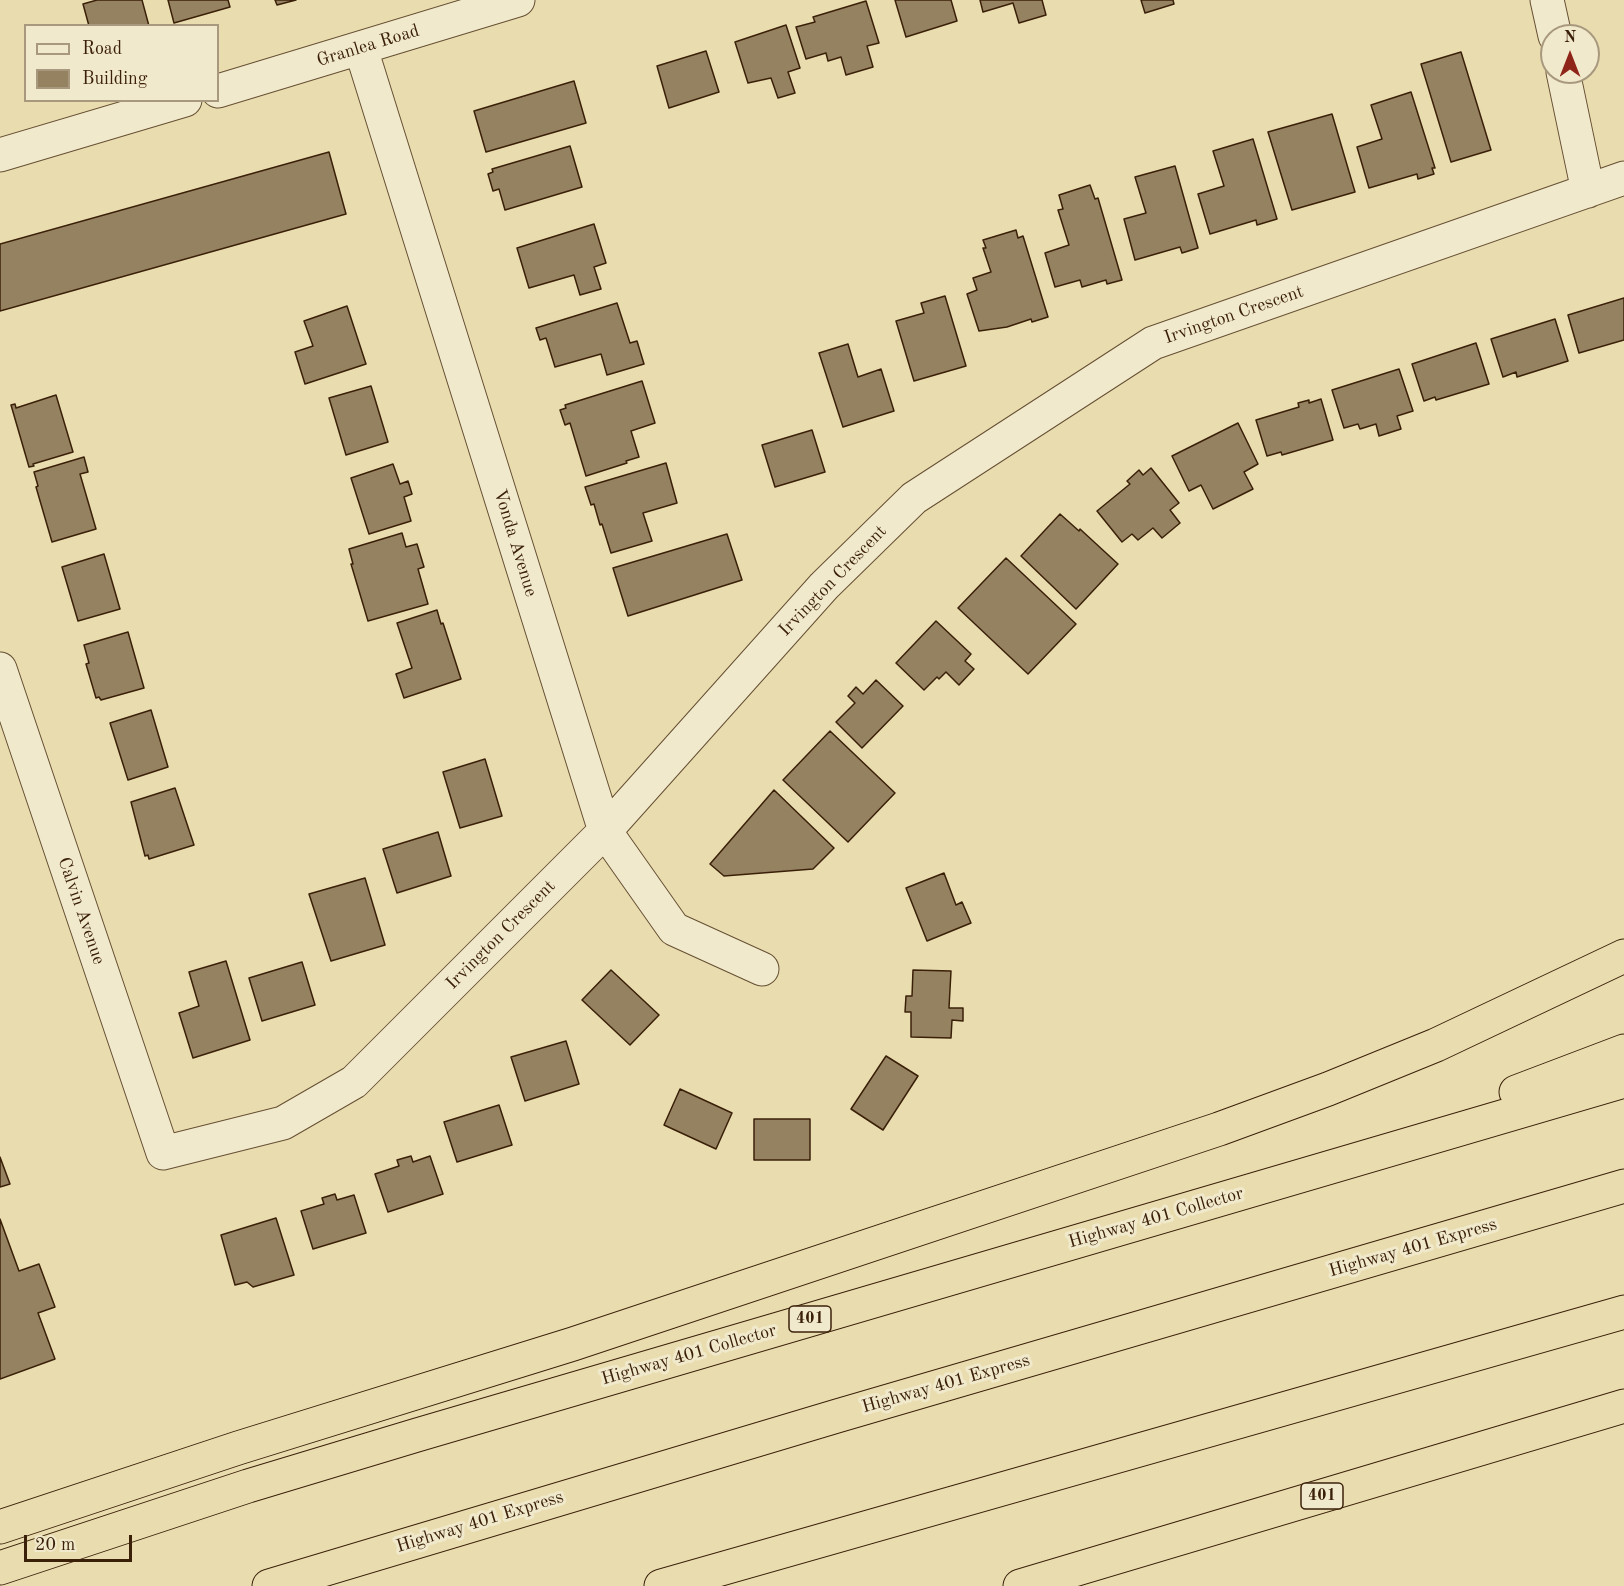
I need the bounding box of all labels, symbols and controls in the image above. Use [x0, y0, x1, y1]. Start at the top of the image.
street label: Granlea Road [314, 20, 422, 72]
legend [24, 24, 219, 102]
north arrow [1540, 24, 1600, 84]
text: N [1564, 30, 1576, 46]
text: Road [82, 40, 122, 58]
text: Building [82, 70, 147, 88]
street label: Irvington Crescent [1161, 281, 1307, 349]
street label: Vonda Avenue [488, 487, 542, 599]
street label: Irvington Crescent [775, 521, 891, 641]
street label: Calvin Avenue [53, 854, 109, 968]
street label: Irvington Crescent [442, 876, 560, 994]
street label: Highway 401 Collector [1066, 1183, 1246, 1253]
street label: Highway 401 Express [1326, 1214, 1500, 1282]
road number: 401 [789, 1306, 831, 1332]
street label: Highway 401 Collector [599, 1320, 779, 1390]
street label: Highway 401 Express [859, 1350, 1033, 1418]
road number: 401 [1301, 1483, 1343, 1509]
street label: Highway 401 Express [394, 1486, 566, 1558]
scale bar [27, 1523, 135, 1561]
text: 20 m [35, 1536, 75, 1554]

